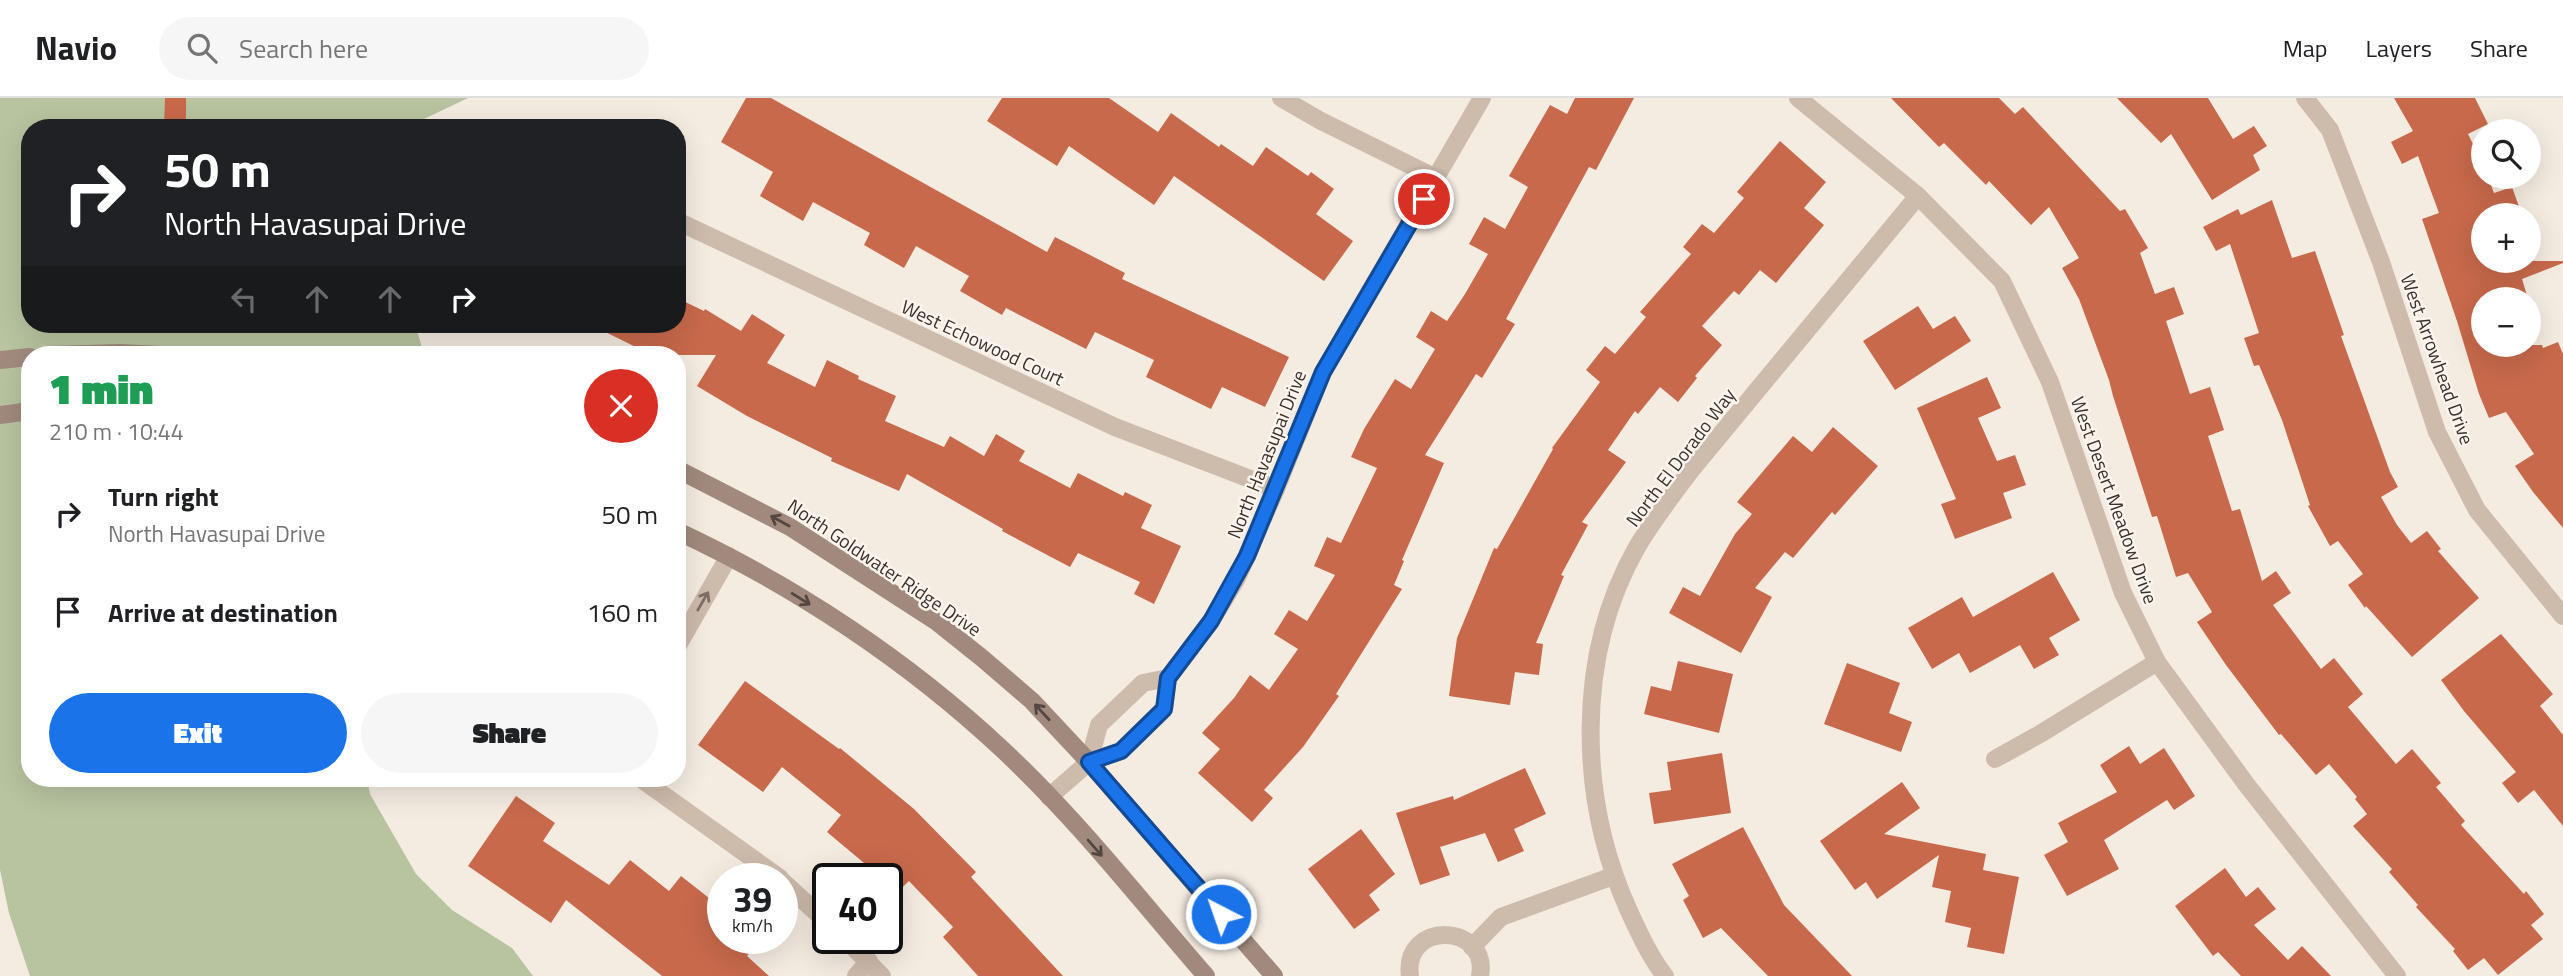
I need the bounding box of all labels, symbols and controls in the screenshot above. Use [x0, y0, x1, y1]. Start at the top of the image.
search box [159, 17, 649, 80]
text: Navio [35, 23, 117, 73]
icon: search [183, 29, 221, 67]
text: Search here [239, 29, 368, 68]
text: Map [2283, 30, 2328, 66]
text: Layers [2366, 30, 2432, 66]
text: Share [2470, 30, 2528, 66]
map controls [2471, 119, 2541, 357]
button: search [2471, 119, 2541, 189]
text: 50 m [164, 131, 271, 206]
icon: right [49, 147, 140, 238]
pin [1394, 169, 1454, 229]
icon: arrive [1405, 180, 1443, 218]
text: North Havasupai Drive [164, 199, 466, 247]
button: + [2471, 203, 2541, 273]
street label: West Arrowhead Drive [2394, 270, 2482, 448]
icon: left [225, 280, 263, 318]
icon: ahead [298, 280, 336, 318]
icon: ahead [371, 280, 409, 318]
icon: right [444, 280, 482, 318]
button: − [2471, 287, 2541, 357]
street label: West Echowood Court [897, 292, 1069, 393]
text: 1 min [49, 356, 153, 420]
street label: North Havasupai Drive [1219, 365, 1313, 543]
button: close [584, 369, 658, 443]
street label: North El Dorado Way [1618, 381, 1742, 533]
street label: West Desert Meadow Drive [2064, 392, 2166, 608]
text: 210 m · 10:44 [49, 414, 184, 449]
text: Turn right [108, 477, 219, 516]
street label: North Goldwater Ridge Drive [782, 491, 988, 643]
icon: right [49, 495, 87, 533]
text: 50 m [601, 495, 658, 534]
one-way arrow [770, 514, 790, 528]
text: North Havasupai Drive [108, 516, 325, 551]
one-way arrow [696, 592, 710, 612]
one-way arrow [791, 592, 811, 606]
icon: arrive [49, 593, 87, 631]
text: Arrive at destination [108, 593, 338, 632]
text: 160 m [587, 593, 658, 632]
button: Exit [49, 693, 347, 773]
button: Share [361, 693, 658, 773]
one-way arrow [1034, 704, 1051, 721]
one-way arrow [1087, 839, 1103, 857]
speed limit sign: 40 [812, 863, 903, 954]
text: 39 [733, 872, 772, 926]
position arrow [1184, 877, 1258, 951]
text: km/h [732, 912, 773, 939]

